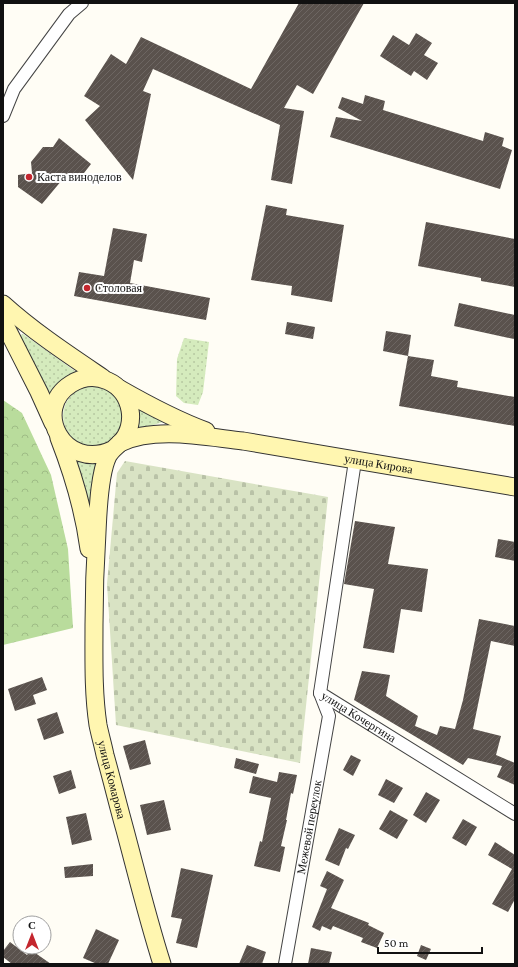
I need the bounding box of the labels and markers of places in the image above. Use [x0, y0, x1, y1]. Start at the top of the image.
place label: Каста виноделов [37, 170, 122, 184]
marker: Каста виноделов [24, 172, 34, 182]
place label: Столовая [95, 281, 143, 295]
marker: Столовая [82, 283, 92, 293]

